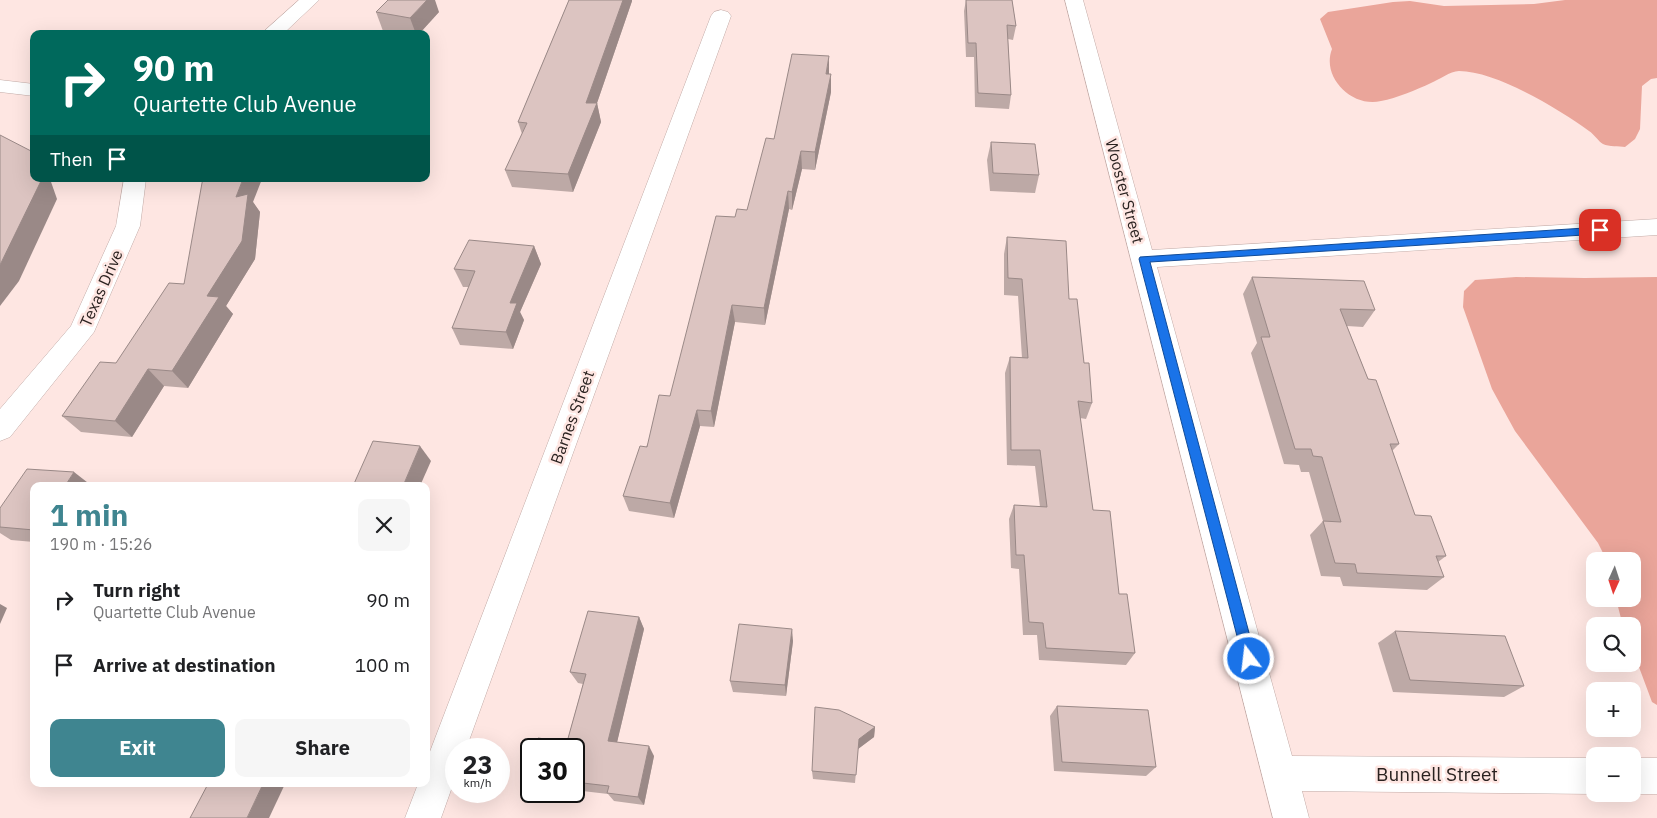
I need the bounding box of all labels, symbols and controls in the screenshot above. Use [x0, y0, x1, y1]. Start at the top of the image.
text: 90 m [133, 45, 215, 91]
icon: right [50, 50, 115, 115]
text: Quartette Club Avenue [133, 89, 357, 118]
street label: Wooster Street [1101, 136, 1149, 246]
icon: arrive [103, 145, 131, 173]
text: Then [50, 147, 93, 171]
pin [1579, 209, 1621, 251]
icon: arrive [1586, 216, 1614, 244]
street label: Texas Drive [75, 246, 127, 330]
street label: Barnes Street [546, 367, 598, 467]
text: 1 min [50, 495, 128, 534]
button: close [358, 499, 410, 551]
text: 190 m · 15:26 [50, 534, 152, 554]
north arrow [1586, 552, 1641, 608]
map controls [1586, 552, 1641, 802]
text: Turn right [93, 578, 180, 602]
icon: right [50, 586, 78, 614]
text: 90 m [366, 588, 410, 612]
text: Quartette Club Avenue [93, 602, 256, 622]
button: search [1586, 617, 1641, 672]
position arrow [1222, 632, 1274, 684]
icon: arrive [50, 651, 78, 679]
text: Arrive at destination [93, 653, 276, 677]
text: 100 m [355, 653, 410, 677]
button: + [1586, 682, 1641, 737]
button: Exit [50, 719, 225, 777]
button: Share [235, 719, 410, 777]
speed limit sign: 30 [520, 738, 585, 803]
button: − [1586, 747, 1641, 802]
text: 23 [462, 748, 493, 781]
street label: Bunnell Street [1376, 762, 1498, 786]
text: km/h [463, 775, 492, 790]

